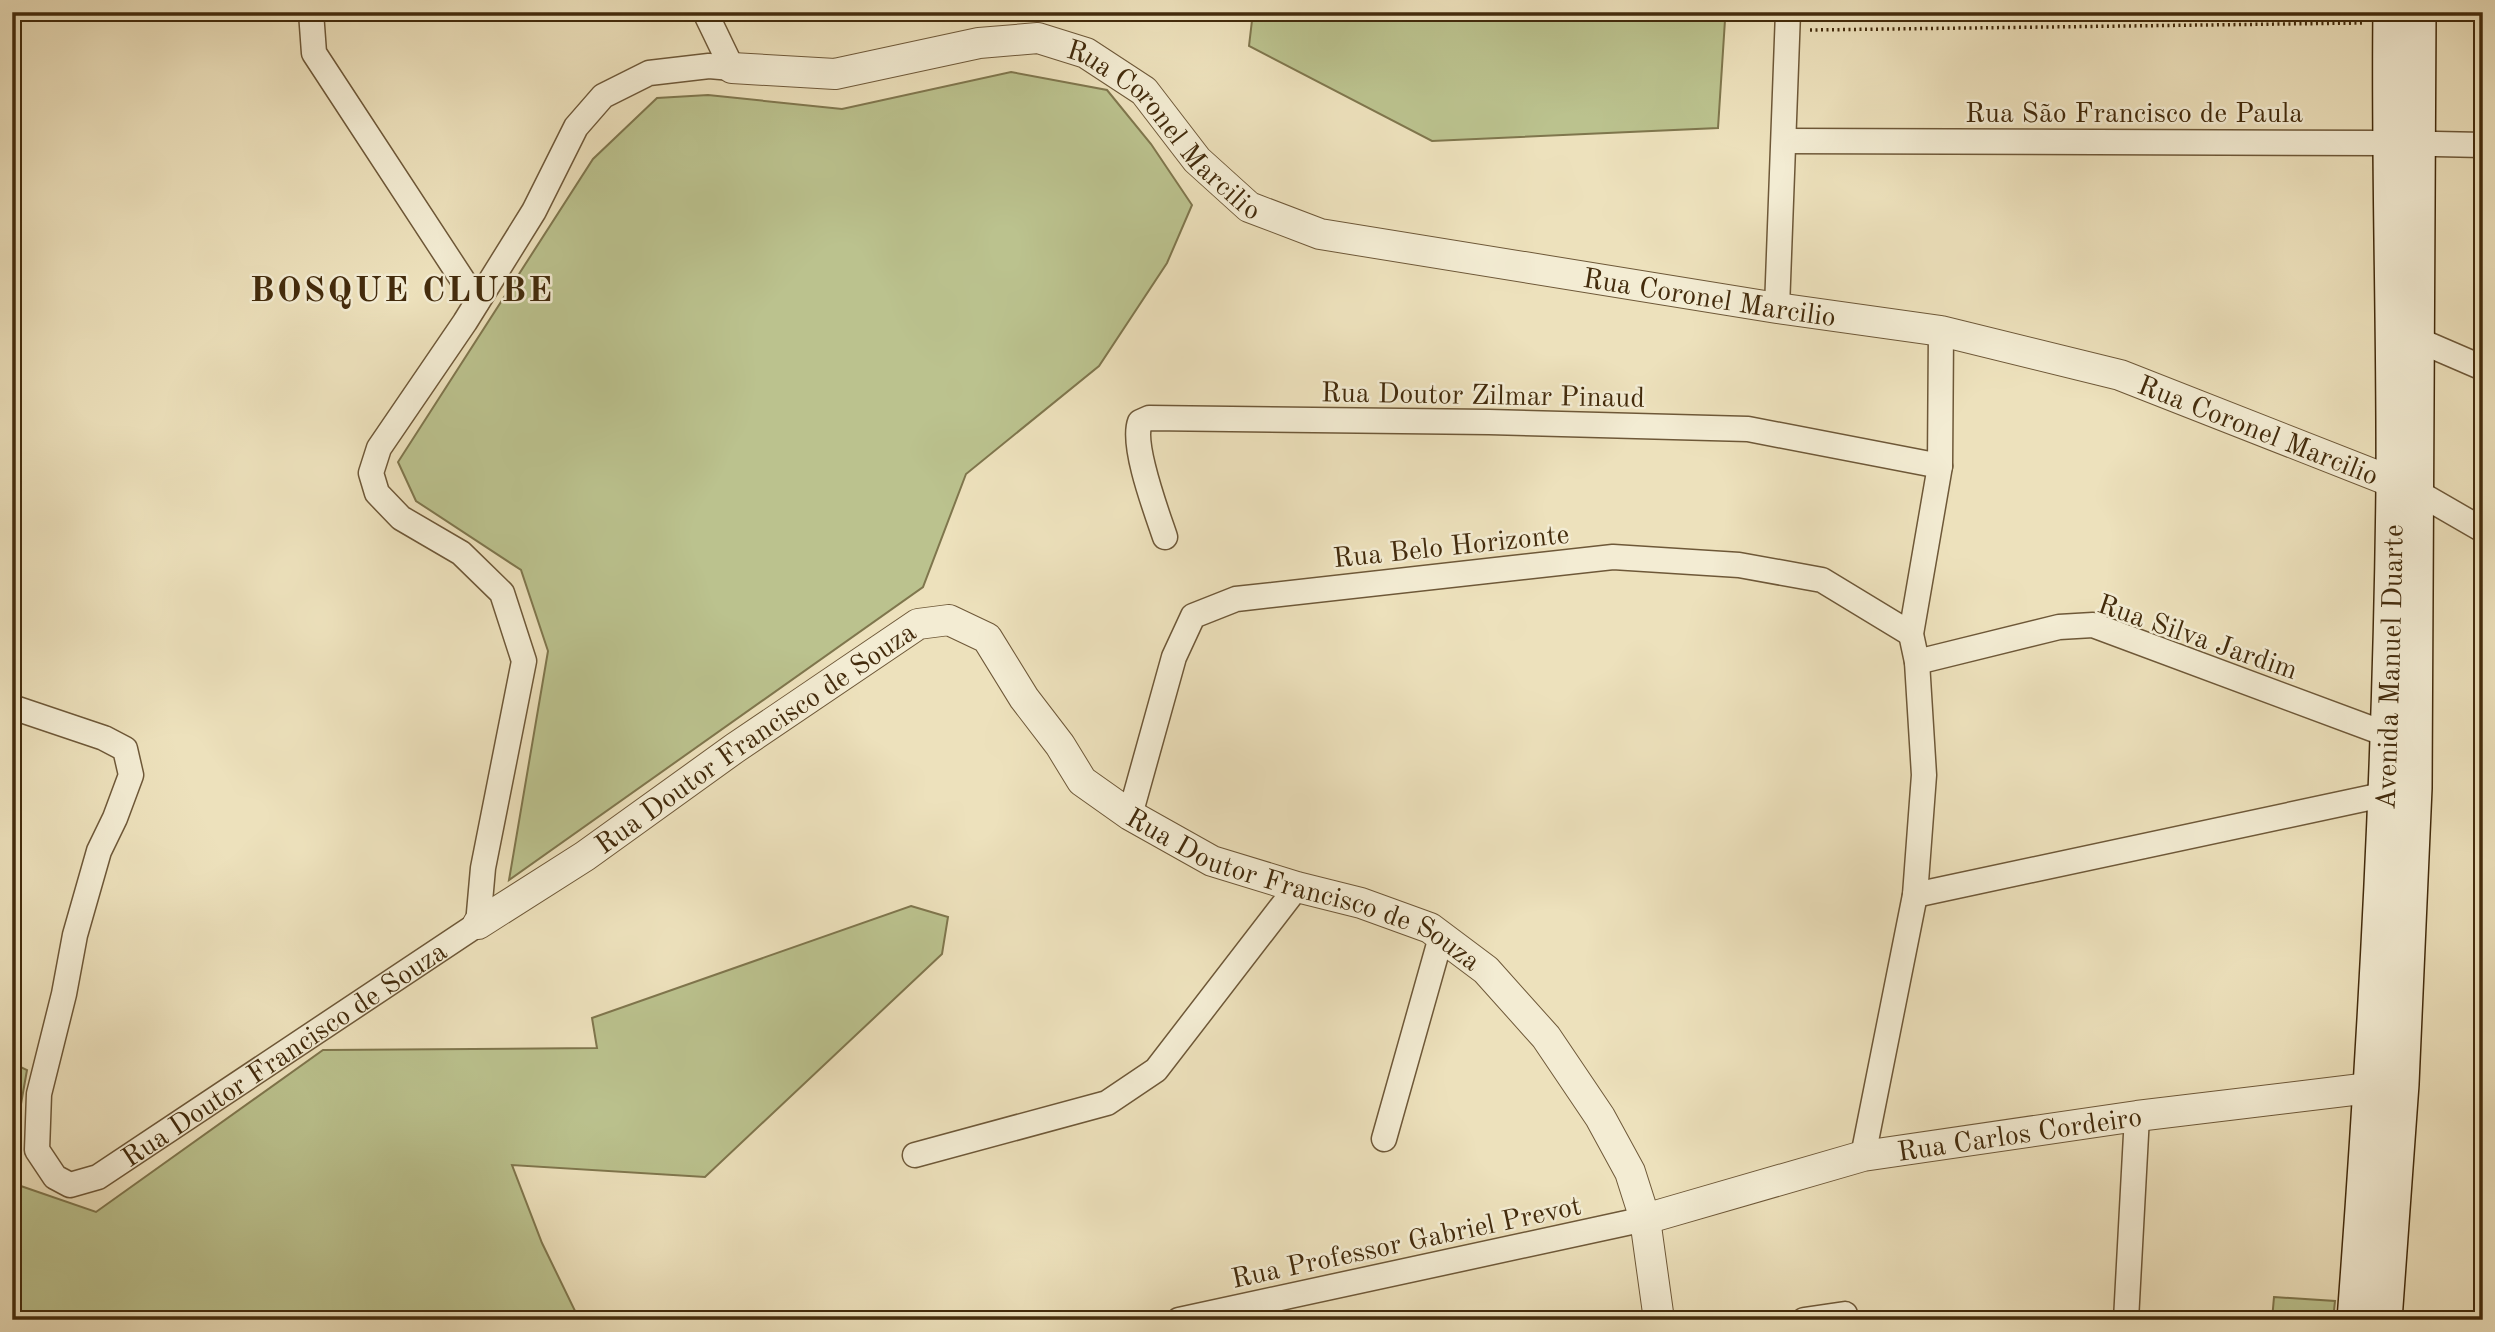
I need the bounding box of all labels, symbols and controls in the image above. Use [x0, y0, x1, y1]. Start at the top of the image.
street label: Rua Coronel Marcilio [1063, 37, 1263, 227]
street label: Rua São Francisco de Paula [1965, 101, 2303, 129]
street label: Rua Coronel Marcilio [1581, 266, 1838, 333]
district label: BOSQUE CLUBE [250, 274, 554, 309]
street label: Rua Coronel Marcilio [2133, 372, 2382, 492]
street label: Rua Doutor Zilmar Pinaud [1321, 380, 1645, 414]
street label: Rua Belo Horizonte [1332, 522, 1571, 574]
street label: Avenida Manuel Duarte [2373, 524, 2410, 810]
street label: Rua Silva Jardim [2093, 591, 2301, 686]
street label: Rua Doutor Francisco de Souza [591, 619, 922, 861]
street label: Rua Doutor Francisco de Souza [1120, 805, 1485, 978]
street label: Rua Doutor Francisco de Souza [118, 938, 453, 1174]
street label: Rua Carlos Cordeiro [1896, 1104, 2144, 1168]
street label: Rua Professor Gabriel Prevot [1229, 1193, 1584, 1295]

